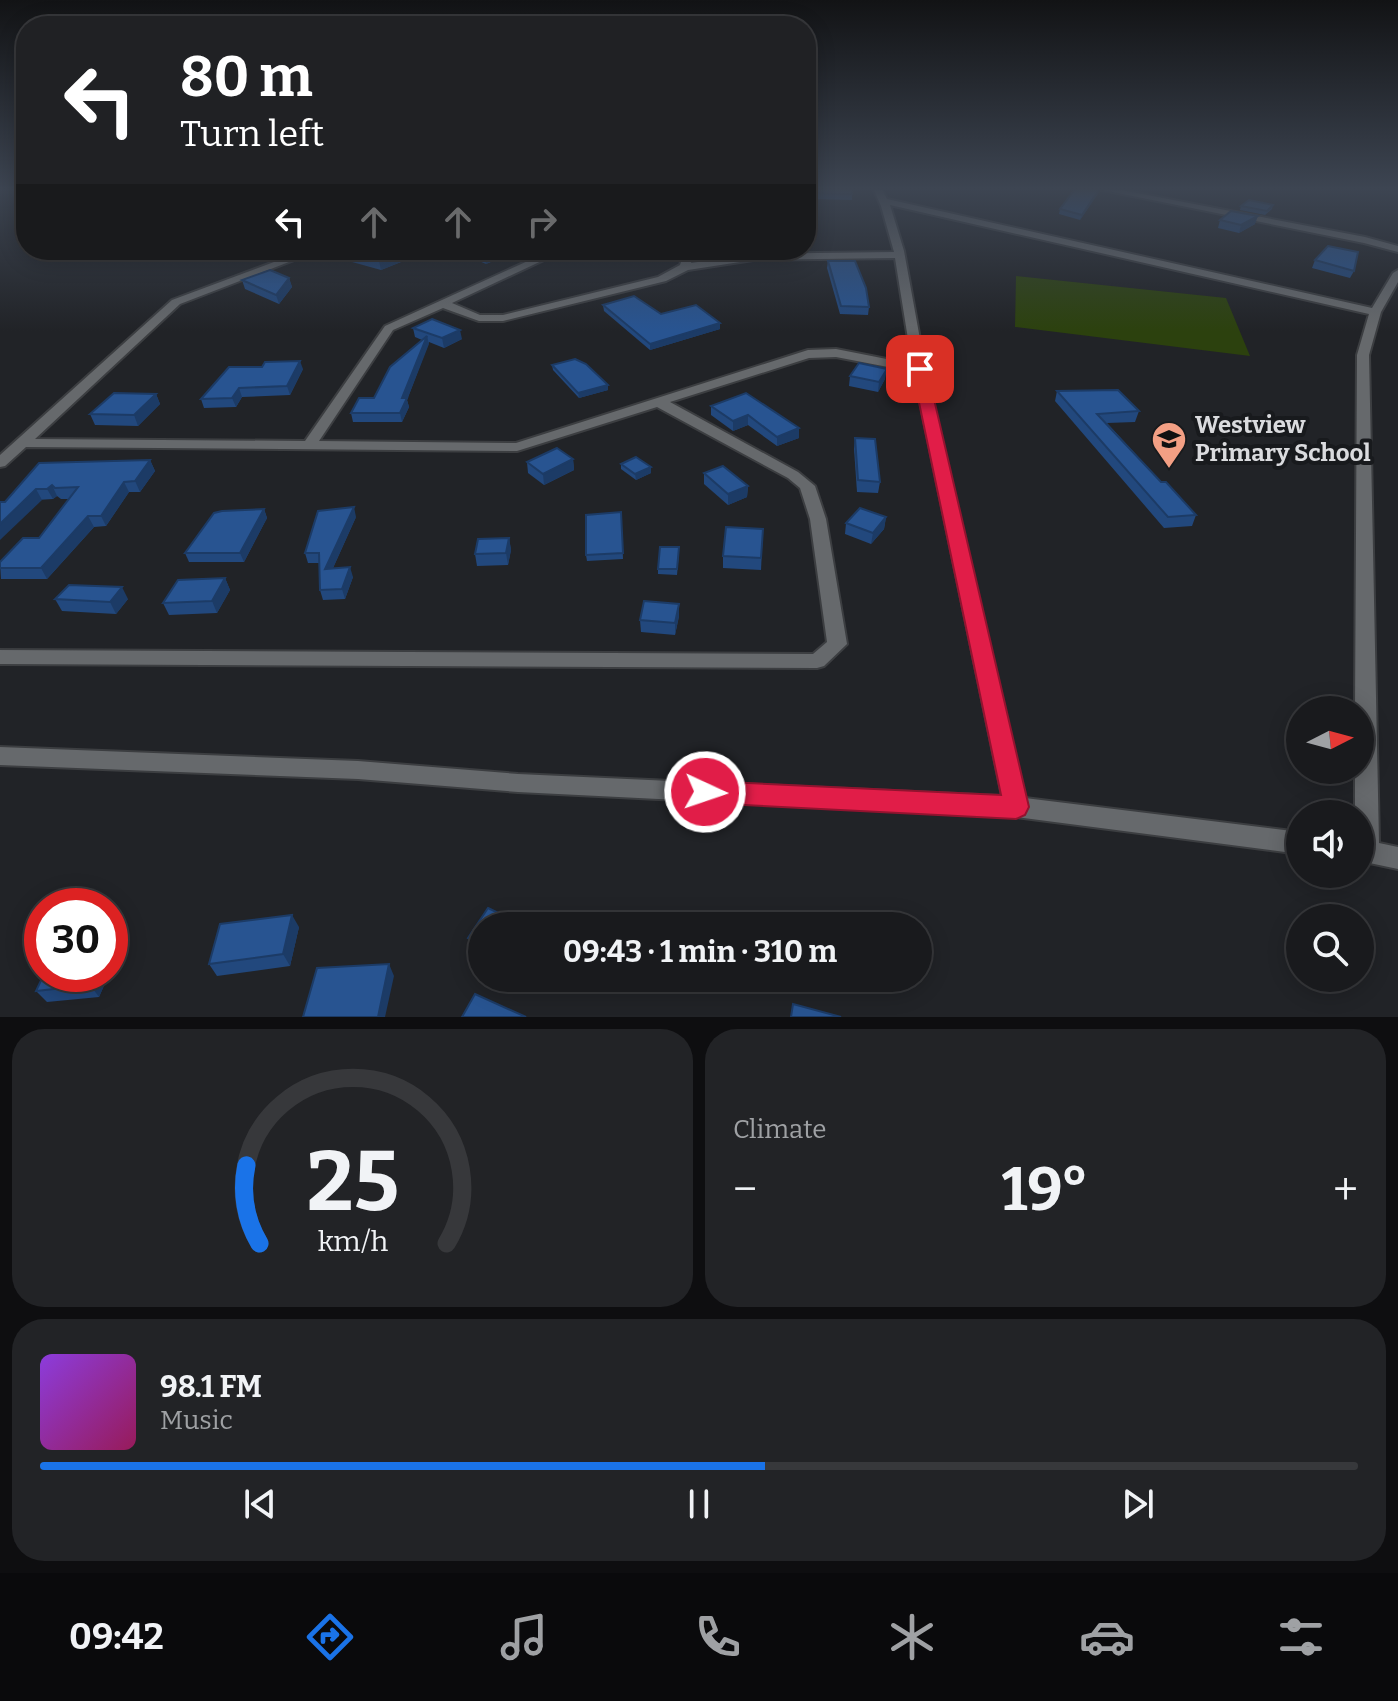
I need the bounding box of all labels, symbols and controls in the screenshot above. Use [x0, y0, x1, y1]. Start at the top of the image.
text: 80 m [180, 44, 313, 111]
icon: left [48, 48, 152, 152]
text: Turn left [180, 112, 324, 156]
icon: left [268, 200, 312, 244]
icon: ahead [352, 200, 396, 244]
icon: ahead [436, 200, 480, 244]
icon: right [520, 200, 564, 244]
pin [886, 335, 954, 403]
icon: arrive [898, 347, 942, 391]
place label: Westview Primary School [1195, 411, 1371, 467]
school or university icon: Westview Primary School [1150, 420, 1188, 470]
north arrow [1286, 696, 1374, 784]
map controls [1286, 696, 1374, 992]
position arrow [663, 750, 747, 834]
button: sound [1286, 800, 1374, 888]
speed limit sign: 30 [24, 888, 128, 992]
button: search [1286, 904, 1374, 992]
text: 09:43 · 1 min · 310 m [563, 934, 837, 970]
text: Climate [733, 1114, 827, 1145]
text: 25 [306, 1132, 399, 1232]
text: 19° [1001, 1154, 1089, 1226]
text: − [733, 1163, 757, 1216]
text: + [1333, 1163, 1358, 1216]
text: km/h [317, 1224, 388, 1259]
text: 98.1 FM [160, 1369, 262, 1405]
text: Music [160, 1405, 233, 1436]
icon: previous [238, 1482, 282, 1526]
icon: pause [677, 1482, 721, 1526]
icon: next [1116, 1482, 1160, 1526]
icon: directions [302, 1609, 358, 1665]
icon: music [496, 1609, 552, 1665]
icon: phone [690, 1609, 746, 1665]
icon: climate [884, 1609, 940, 1665]
icon: car [1079, 1609, 1135, 1665]
icon: filters [1273, 1609, 1329, 1665]
text: 09:42 [69, 1615, 164, 1659]

